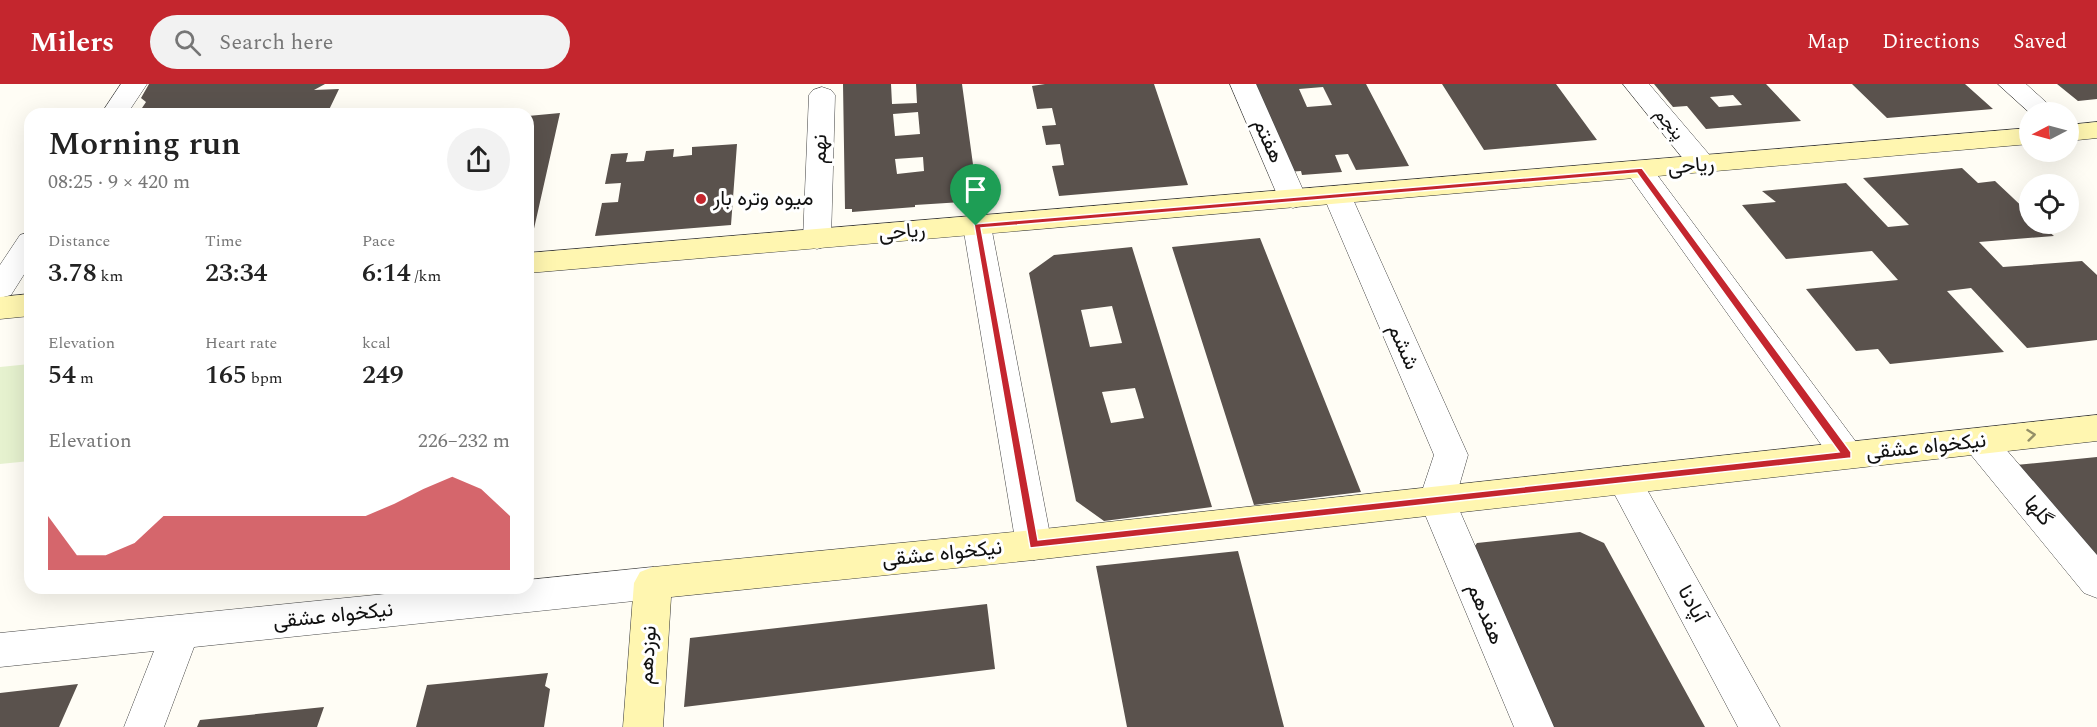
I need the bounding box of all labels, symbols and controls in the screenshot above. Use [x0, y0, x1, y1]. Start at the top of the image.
search box [150, 15, 570, 69]
text: Milers [30, 21, 114, 64]
icon: search [171, 26, 204, 59]
text: Search here [219, 26, 333, 59]
text: Map [1807, 26, 1849, 58]
text: Directions [1882, 26, 1980, 58]
text: Saved [2013, 26, 2067, 58]
street label: پنجم [1647, 102, 1691, 146]
north arrow [2019, 102, 2079, 162]
map controls [2019, 102, 2079, 234]
street label: هفتم [1244, 114, 1292, 168]
text: Morning run [48, 119, 241, 169]
button: share [447, 128, 510, 191]
street label: نهم [803, 134, 837, 164]
street label: ریاحی [1666, 148, 1716, 184]
pin [950, 164, 1001, 226]
text: 08:25 · 9 × 420 m [48, 167, 190, 197]
icon: arrive [959, 173, 992, 206]
button: locate [2019, 174, 2079, 234]
place label: میوه وتره بار [712, 183, 813, 215]
marker: میوه وتره بار [694, 192, 708, 206]
street label: ریاحی [877, 214, 927, 250]
text: Distance [48, 229, 110, 253]
text: Time [205, 229, 242, 253]
text: Pace [362, 229, 395, 253]
text: 3.78 [48, 253, 97, 293]
text: 23:34 [205, 253, 268, 293]
text: 6:14 [362, 253, 411, 293]
text: km [97, 264, 123, 288]
text: /km [411, 264, 441, 288]
street label: ششم [1379, 319, 1427, 375]
text: Elevation [48, 331, 115, 355]
text: Heart rate [205, 331, 277, 355]
text: kcal [362, 331, 391, 355]
text: 54 [48, 355, 76, 395]
text: 165 [205, 355, 247, 395]
text: 249 [362, 355, 404, 395]
text: m [76, 366, 94, 390]
text: bpm [247, 366, 283, 390]
street label: نیکخواه عشقی [1864, 425, 1988, 469]
text: Elevation [48, 426, 132, 456]
text: 226–232 m [418, 426, 510, 456]
one-way arrow [2026, 429, 2036, 442]
street label: گلها [2015, 488, 2061, 534]
street label: نیکخواه عشقی [880, 532, 1004, 576]
street label: هفدهم [1458, 578, 1512, 650]
street label: آپادنا [1669, 579, 1716, 630]
street label: نیکخواه عشقی [271, 594, 395, 638]
street label: نوزدهم [630, 625, 666, 685]

